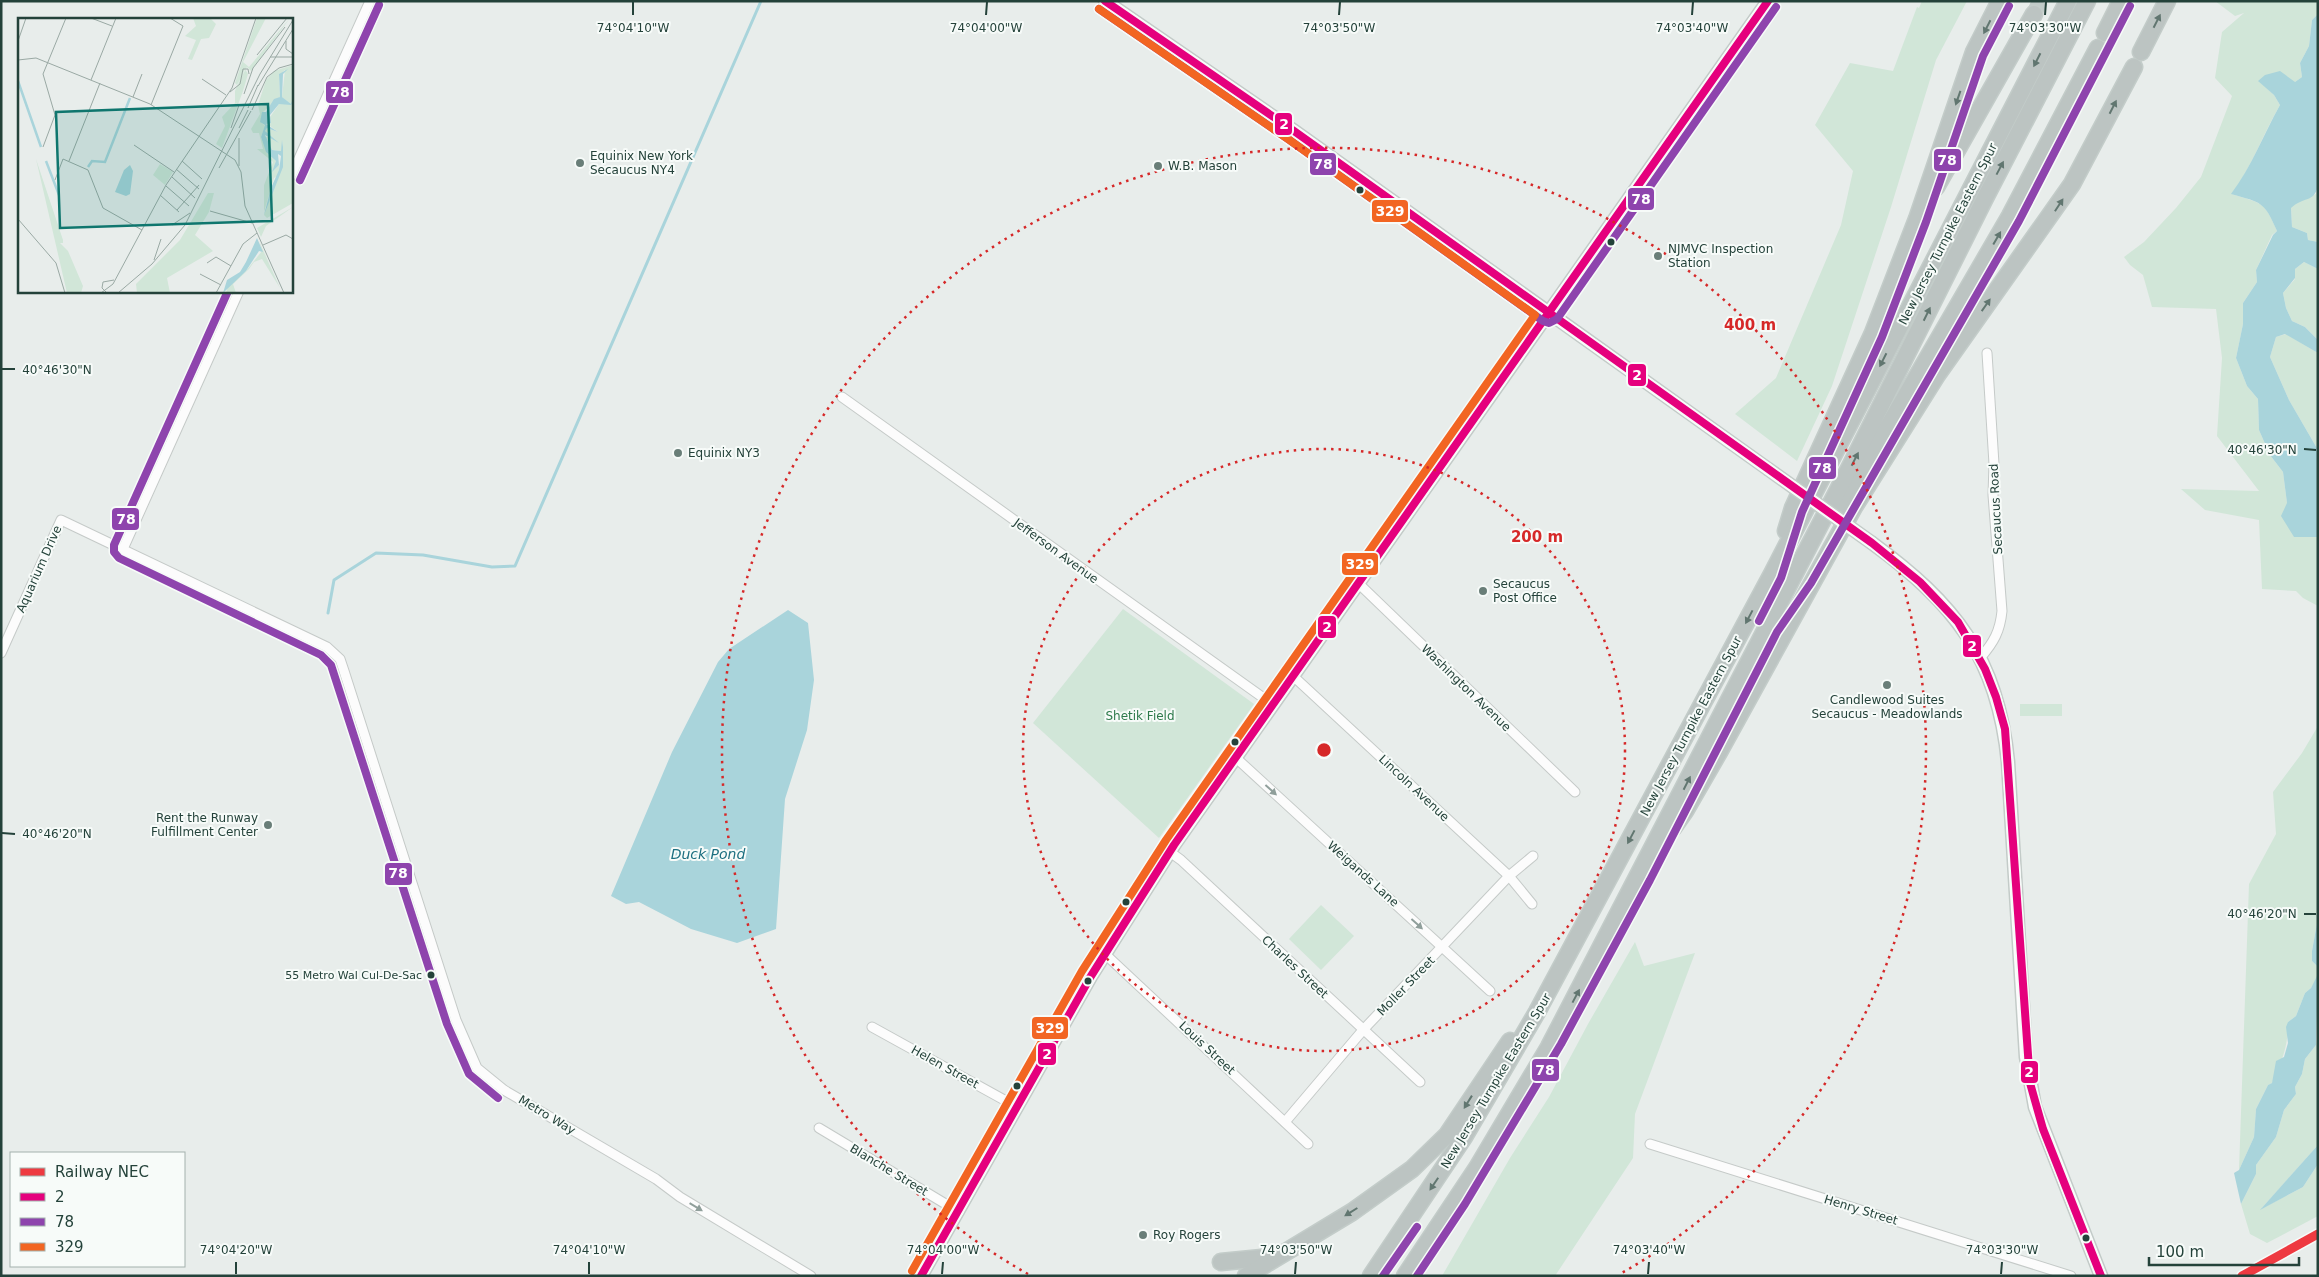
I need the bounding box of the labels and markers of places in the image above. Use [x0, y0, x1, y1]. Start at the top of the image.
place label: Equinix New York Secaucus NY4 [590, 149, 693, 177]
marker: Equinix New York Secaucus NY4 [574, 157, 586, 169]
place label: W.B. Mason [1168, 159, 1237, 173]
marker: W.B. Mason [1152, 160, 1164, 172]
unlabelled marker [1355, 185, 1365, 195]
unlabelled marker [1606, 237, 1616, 247]
place label: NJMVC Inspection Station [1668, 242, 1773, 270]
marker: NJMVC Inspection Station [1652, 250, 1664, 262]
place label: Equinix NY3 [688, 446, 760, 460]
marker: Equinix NY3 [672, 447, 684, 459]
place label: Secaucus Post Office [1493, 577, 1557, 605]
marker: Secaucus Post Office [1477, 585, 1489, 597]
marker: Candlewood Suites Secaucus - Meadowlands [1881, 679, 1893, 691]
place label: Candlewood Suites Secaucus - Meadowlands [1812, 693, 1963, 721]
unlabelled marker [1230, 737, 1240, 747]
centre of rings [1315, 741, 1333, 759]
place label: Rent the Runway Fulfillment Center [151, 811, 258, 839]
marker: Rent the Runway Fulfillment Center [262, 819, 274, 831]
unlabelled marker [1121, 897, 1131, 907]
place label: 55 Metro Wal Cul-De-Sac [285, 969, 422, 982]
marker: 55 Metro Wal Cul-De-Sac [426, 970, 436, 980]
unlabelled marker [1083, 976, 1093, 986]
unlabelled marker [1012, 1081, 1022, 1091]
place label: Roy Rogers [1153, 1228, 1220, 1242]
marker: Roy Rogers [1137, 1229, 1149, 1241]
unlabelled marker [2081, 1233, 2091, 1243]

